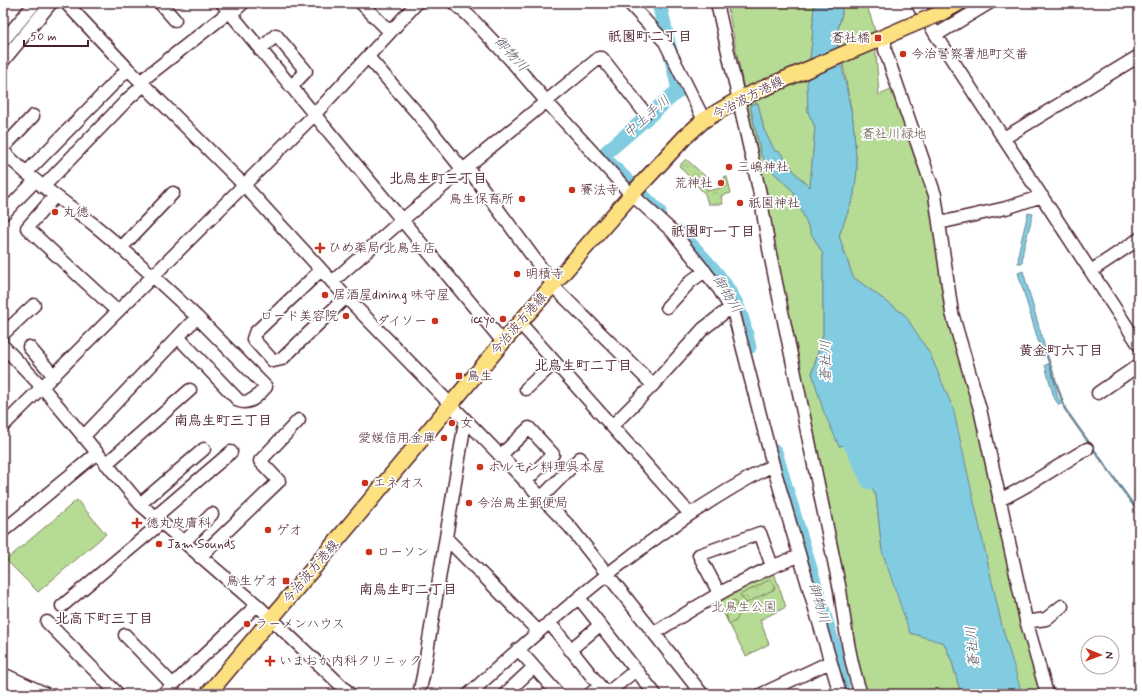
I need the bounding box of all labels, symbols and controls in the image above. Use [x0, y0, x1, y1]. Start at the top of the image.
scale bar [24, 22, 88, 48]
district label: 祇園町二丁目 [608, 28, 692, 46]
text: 50 m [30, 29, 57, 45]
place label: 蒼社橋 [831, 30, 870, 47]
water label: 御物川 [490, 32, 532, 76]
marker: 蒼社橋 [873, 33, 883, 43]
place label: 今治警察署旭町交番 [911, 46, 1028, 63]
marker: 今治警察署旭町交番 [898, 49, 908, 59]
street label: 今治波方港線 [709, 72, 787, 123]
water label: 中土手川 [620, 92, 674, 142]
park label: 蒼社川緑地 [861, 126, 927, 143]
place label: 三嶋神社 [737, 159, 789, 176]
marker: 三嶋神社 [724, 162, 734, 172]
district label: 北鳥生町三丁目 [389, 170, 487, 188]
place label: 荒神社 [674, 175, 713, 192]
marker: 荒神社 [716, 178, 726, 188]
place label: 賽法寺 [580, 182, 619, 199]
marker: 賽法寺 [567, 185, 577, 195]
place label: 鳥生保育所 [449, 191, 514, 208]
marker: 鳥生保育所 [517, 194, 527, 204]
place label: 祇園神社 [748, 195, 800, 212]
marker: 祇園神社 [735, 198, 745, 208]
place label: 丸徳 [63, 204, 89, 221]
marker: 丸徳 [50, 207, 60, 217]
district label: 祇園町一丁目 [671, 223, 755, 241]
place label: ひめ薬局 北鳥生店 [328, 240, 436, 257]
marker: ひめ薬局 北鳥生店 [315, 243, 325, 253]
place label: 明積寺 [525, 266, 564, 283]
marker: 明積寺 [512, 269, 522, 279]
water label: 御物川 [708, 271, 746, 317]
place label: 居酒屋dining 味守屋 [333, 287, 450, 304]
street label: 今治波方港線 [487, 288, 552, 359]
marker: 居酒屋dining 味守屋 [320, 290, 330, 300]
place label: ロード美容院 [260, 308, 338, 325]
marker: ロード美容院 [341, 311, 351, 321]
place label: iccyo [470, 311, 495, 328]
place label: ダイソー [376, 313, 427, 330]
marker: iccyo [498, 314, 508, 324]
marker: ダイソー [430, 316, 440, 326]
water label: 蒼社川 [817, 340, 835, 382]
district label: 黄金町六丁目 [1019, 342, 1103, 360]
district label: 北鳥生町二丁目 [534, 357, 632, 375]
place label: 鳥生 [467, 368, 493, 385]
marker: 鳥生 [454, 371, 464, 381]
district label: 南鳥生町三丁目 [174, 412, 272, 430]
place label: 女 [460, 415, 473, 432]
marker: 女 [447, 418, 457, 428]
place label: 愛媛信用金庫 [358, 430, 436, 447]
marker: 愛媛信用金庫 [439, 433, 449, 443]
place label: ホルモン料理呉本屋 [488, 459, 605, 476]
marker: ホルモン料理呉本屋 [475, 462, 485, 472]
place label: エネオス [373, 475, 424, 492]
marker: エネオス [360, 478, 370, 488]
place label: 今治鳥生郵便局 [477, 495, 568, 512]
marker: 今治鳥生郵便局 [464, 498, 474, 508]
place label: 徳丸皮膚科 [146, 515, 211, 532]
marker: 徳丸皮膚科 [131, 517, 143, 529]
place label: ゲオ [276, 522, 302, 539]
marker: ゲオ [263, 525, 273, 535]
place label: Jam Sounds [167, 536, 235, 553]
street label: 今治波方港線 [279, 536, 343, 607]
marker: Jam Sounds [154, 539, 164, 549]
place label: ローソン [377, 544, 429, 561]
marker: ローソン [364, 547, 374, 557]
place label: 鳥生ゲオ [226, 573, 278, 590]
marker: 鳥生ゲオ [281, 576, 291, 586]
water label: 御物川 [805, 580, 833, 626]
district label: 南鳥生町二丁目 [359, 581, 457, 599]
park label: 北鳥生公園 [711, 599, 777, 616]
district label: 北高下町三丁目 [55, 610, 153, 628]
place label: ラーメンハウス [255, 616, 345, 633]
marker: ラーメンハウス [242, 619, 252, 629]
water label: 蒼社川 [962, 625, 984, 669]
north arrow [1080, 635, 1120, 675]
text: N [1102, 651, 1116, 659]
place label: いまおか内科クリニック [279, 653, 422, 670]
marker: いまおか内科クリニック [264, 655, 276, 667]

